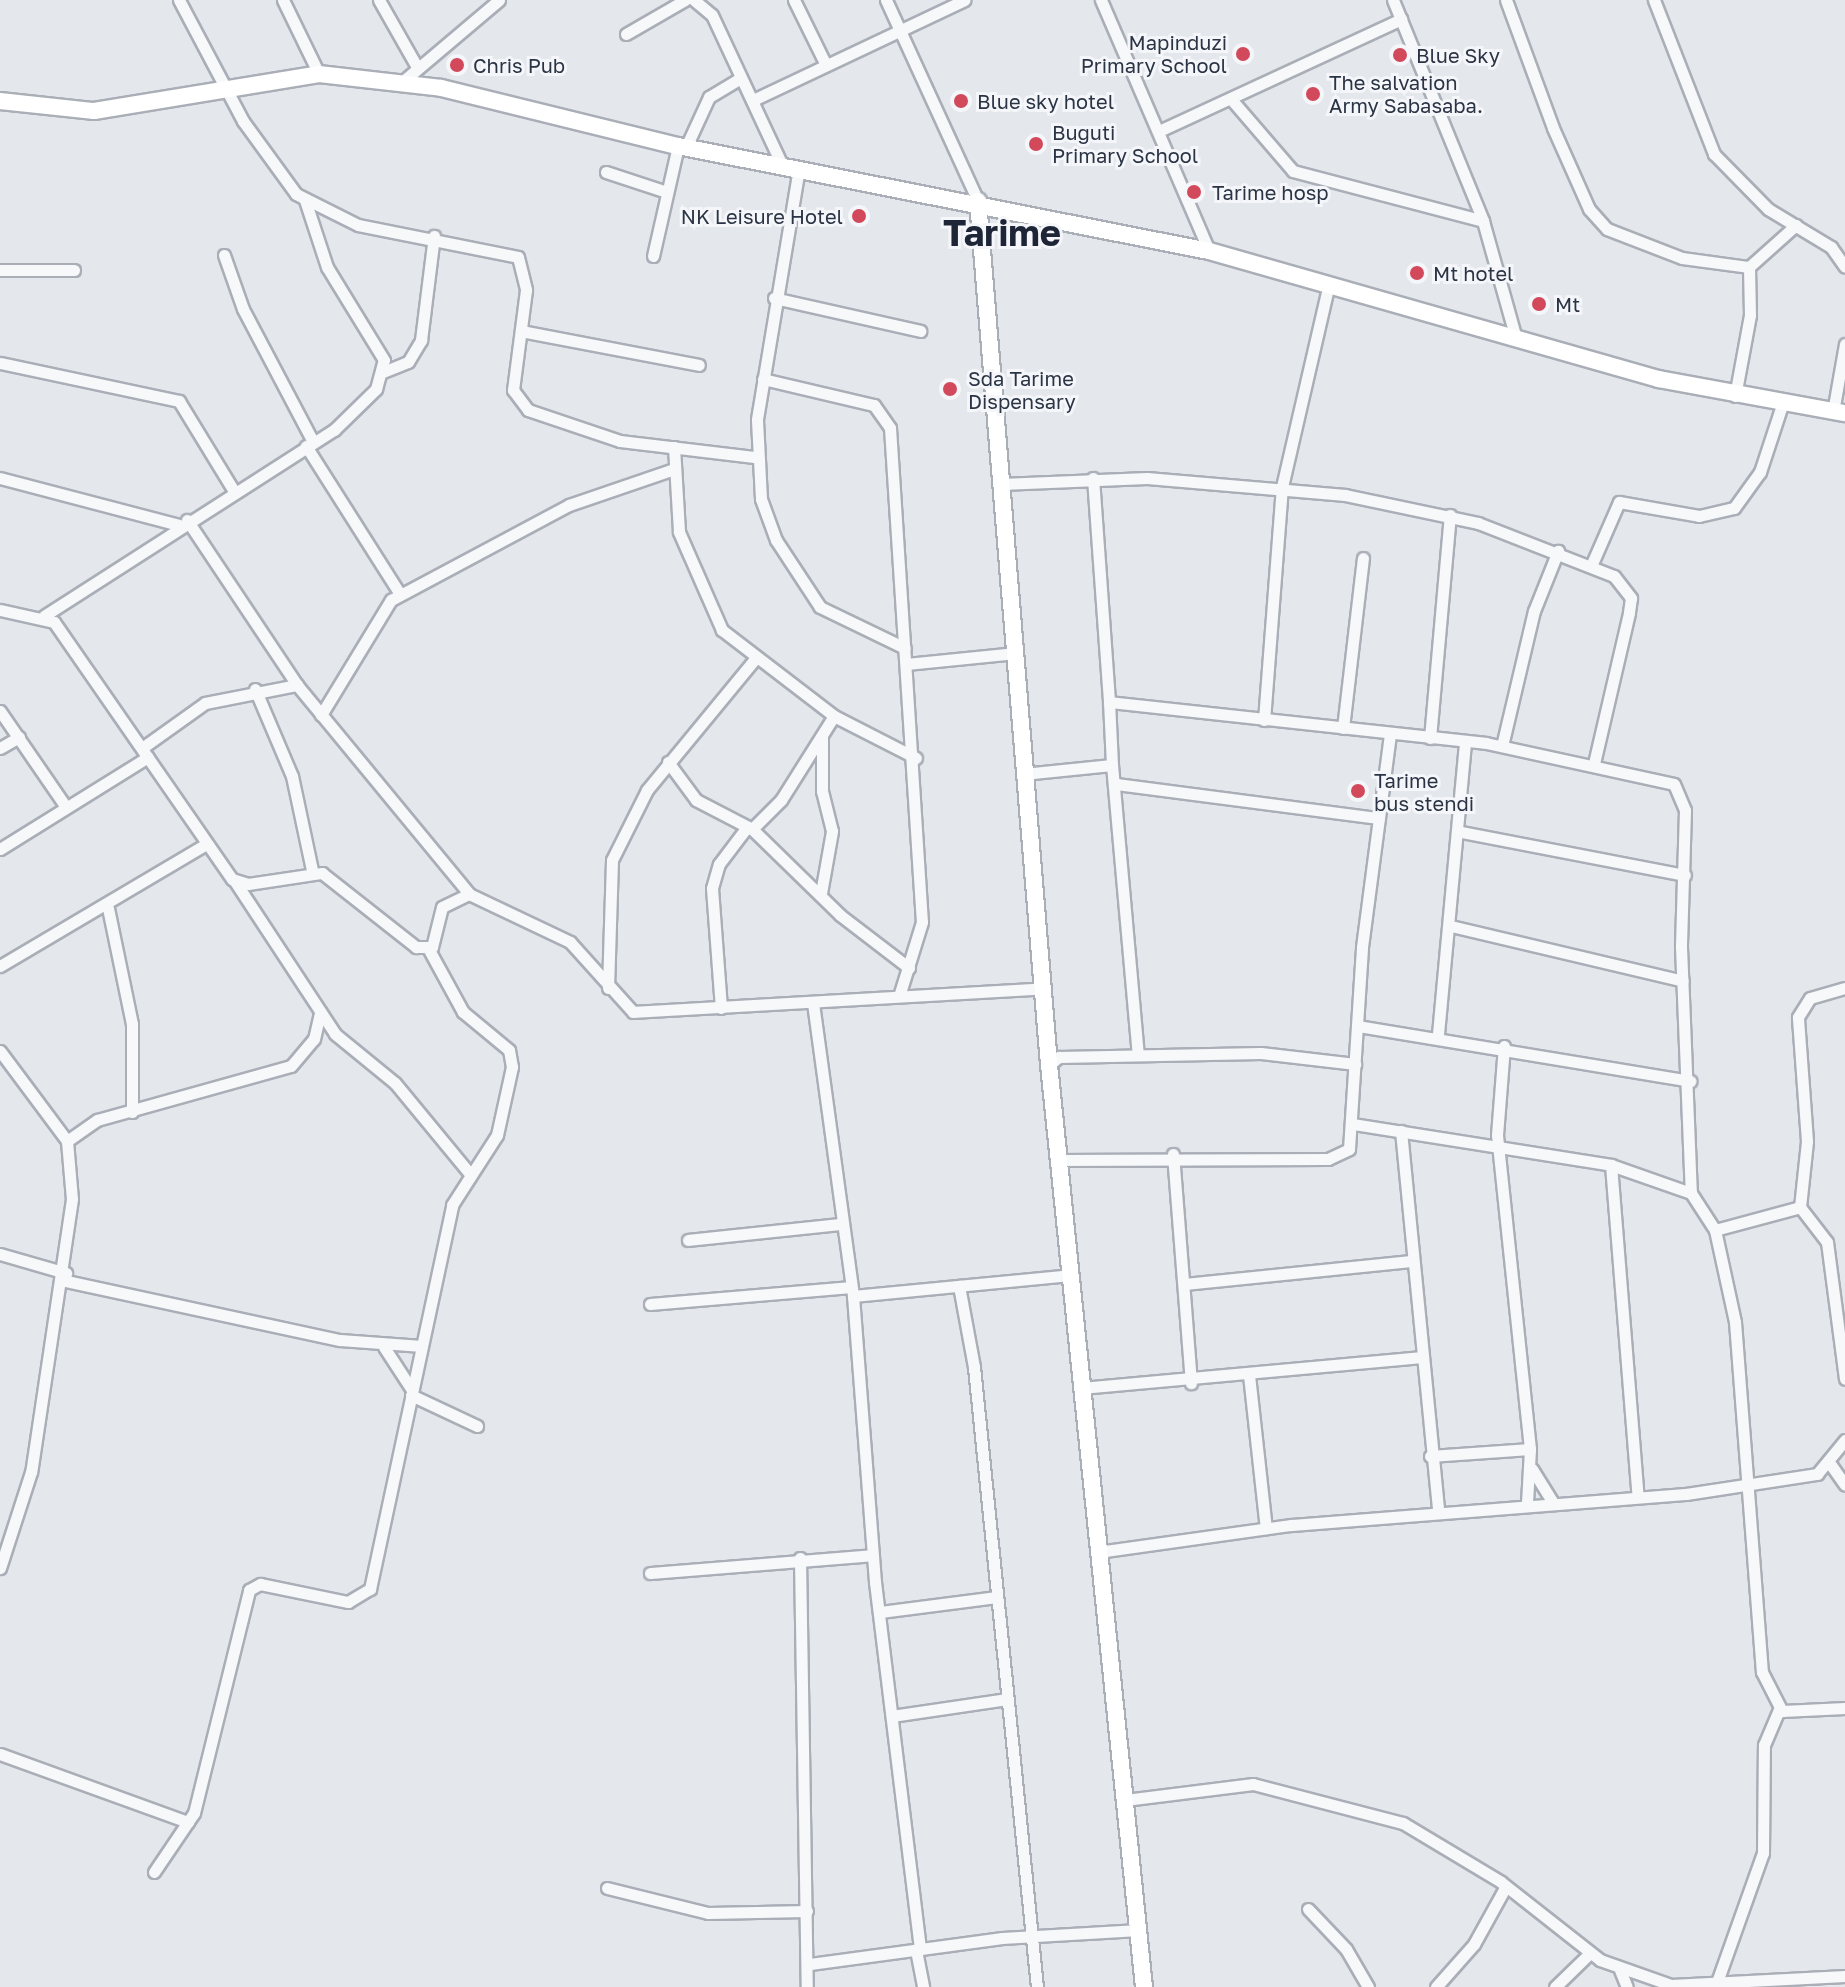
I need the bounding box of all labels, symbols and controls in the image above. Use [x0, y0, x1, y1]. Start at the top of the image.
place label: Mapinduzi Primary School [1081, 30, 1227, 77]
place label: Blue Sky [1416, 43, 1500, 67]
marker: Mapinduzi Primary School [1234, 45, 1252, 63]
marker: Blue Sky [1391, 46, 1409, 64]
place label: Chris Pub [473, 53, 565, 77]
marker: Chris Pub [448, 56, 466, 74]
place label: The salvation Army Sabasaba. [1329, 70, 1483, 117]
marker: The salvation Army Sabasaba. [1304, 85, 1322, 103]
place label: Blue sky hotel [977, 89, 1114, 113]
marker: Blue sky hotel [952, 92, 970, 110]
place label: Buguti Primary School [1052, 120, 1198, 167]
marker: Buguti Primary School [1027, 135, 1045, 153]
place label: Tarime hosp [1212, 180, 1329, 204]
marker: Tarime hosp [1183, 181, 1205, 203]
place label: NK Leisure Hotel [681, 204, 843, 228]
marker: NK Leisure Hotel [850, 207, 868, 225]
district label: Tarime [943, 211, 1061, 255]
place label: Mt hotel [1433, 261, 1513, 285]
marker: Mt hotel [1408, 264, 1426, 282]
place label: Mt [1555, 292, 1580, 316]
marker: Mt [1530, 295, 1548, 313]
place label: Sda Tarime Dispensary [968, 366, 1076, 413]
marker: Sda Tarime Dispensary [939, 378, 961, 400]
place label: Tarime bus stendi [1374, 768, 1474, 815]
marker: Tarime bus stendi [1349, 782, 1367, 800]

